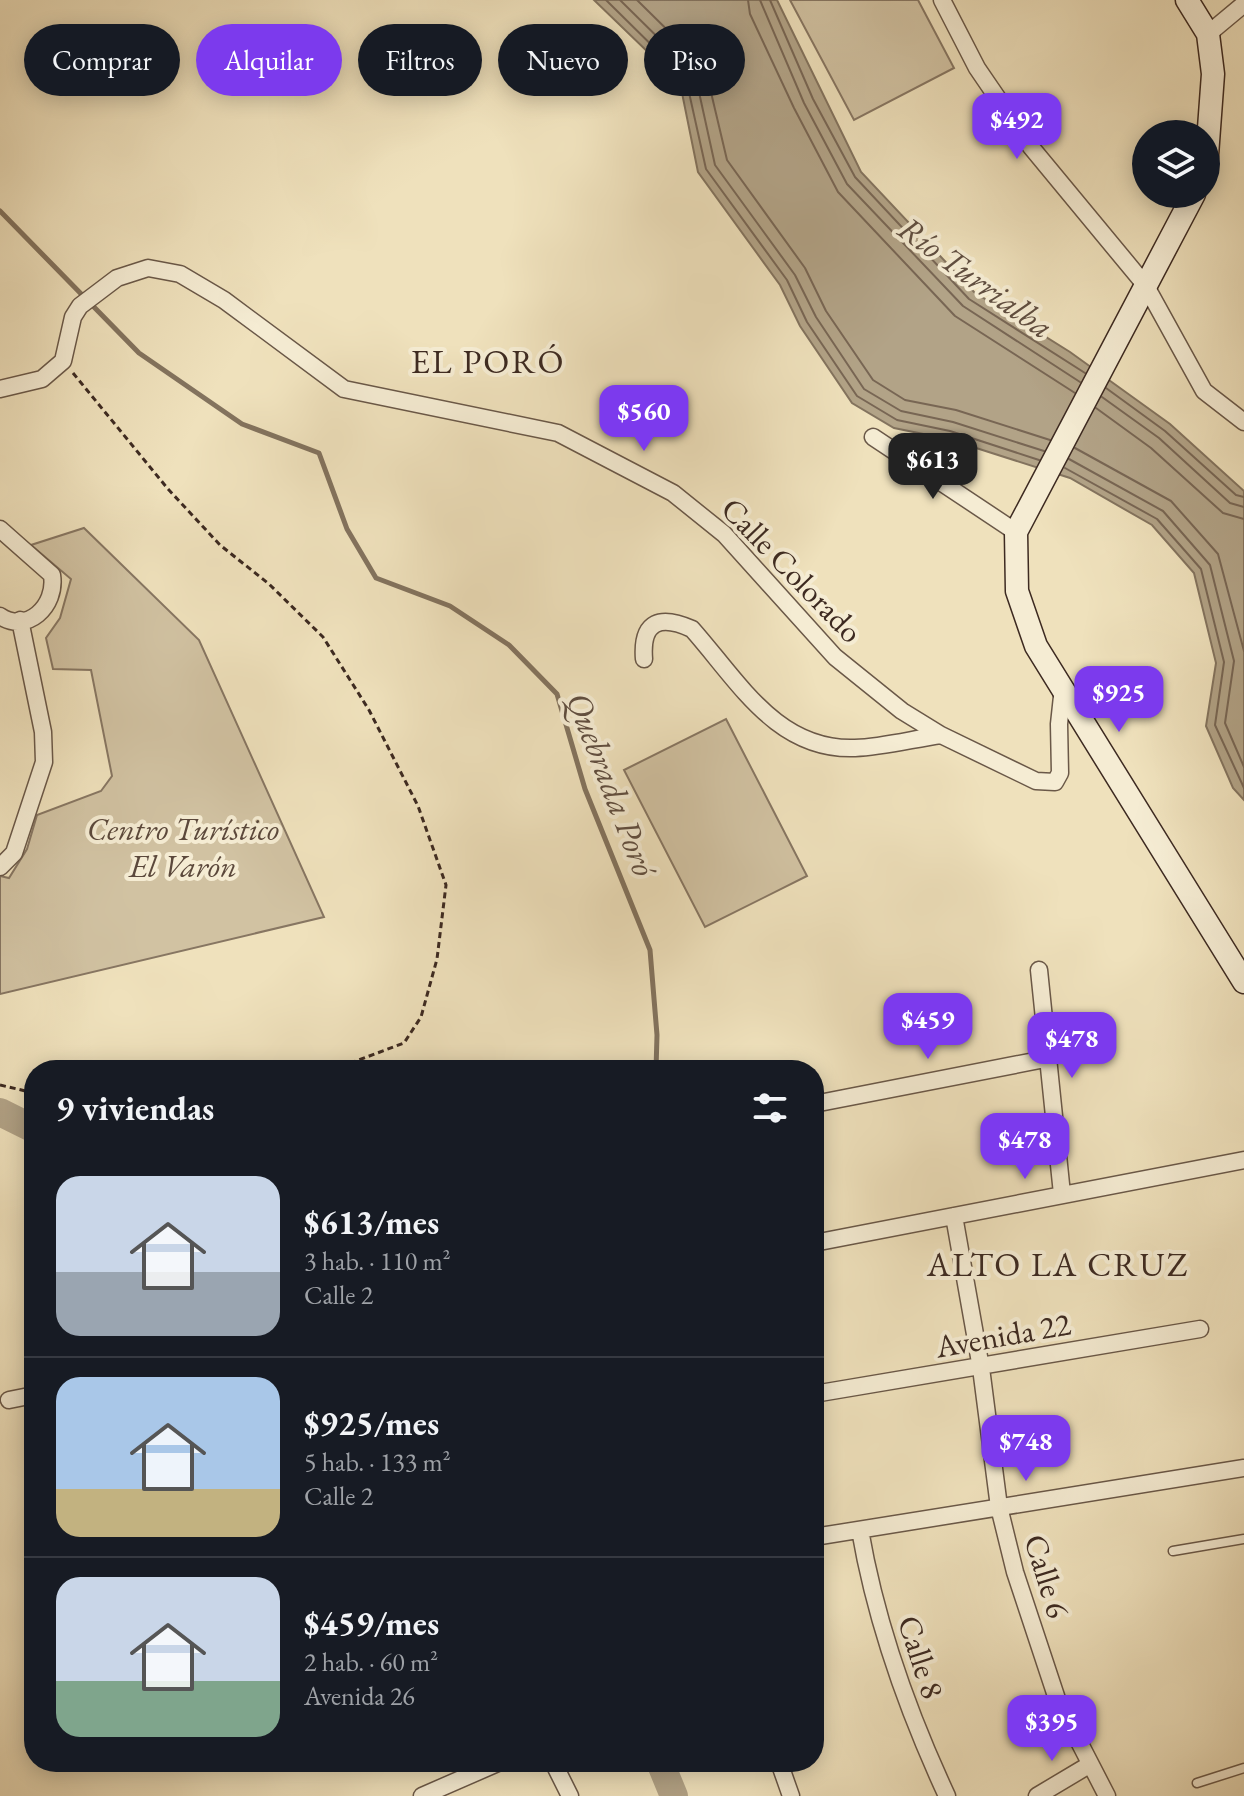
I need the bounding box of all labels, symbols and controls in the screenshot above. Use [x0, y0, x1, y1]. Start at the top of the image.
chip: Comprar [24, 24, 180, 96]
chip: Alquilar [196, 24, 342, 96]
chip: Filtros [358, 24, 482, 96]
chip: Nuevo [498, 24, 628, 96]
chip: Piso [644, 24, 745, 96]
pin: $492 [970, 93, 1064, 161]
text: $492 [990, 102, 1044, 136]
map controls [1132, 120, 1220, 208]
button: layers [1132, 120, 1220, 208]
water label: Río Turrialba [890, 206, 1062, 348]
district label: EL PORÓ [411, 339, 565, 383]
pin: $560 [597, 385, 691, 453]
text: $560 [617, 394, 671, 428]
pin: $613 [886, 433, 980, 501]
text: $613 [906, 442, 960, 476]
street label: Calle Colorado [712, 488, 872, 652]
pin: $925 [1072, 666, 1166, 734]
text: $925 [1092, 675, 1146, 709]
water label: Quebrada Poró [557, 686, 668, 884]
park label: Centro Turístico El Varón [87, 808, 279, 887]
pin: $459 [881, 993, 975, 1061]
text: $459 [901, 1002, 955, 1036]
pin: $478 [1025, 1012, 1119, 1080]
text: $478 [1045, 1021, 1099, 1055]
text: 9 viviendas [56, 1086, 214, 1130]
icon: filters [748, 1086, 792, 1130]
pin: $478 [978, 1113, 1072, 1181]
text: $478 [998, 1122, 1052, 1156]
text: $613/mes [304, 1200, 439, 1244]
icon: home [120, 1208, 216, 1304]
district label: ALTO LA CRUZ [926, 1242, 1189, 1286]
text: 3 hab. · 110 m² [304, 1244, 450, 1278]
text: Calle 2 [304, 1278, 373, 1312]
street label: Avenida 22 [931, 1302, 1074, 1368]
text: $925/mes [304, 1401, 439, 1445]
icon: home [120, 1409, 216, 1505]
pin: $748 [979, 1415, 1073, 1483]
text: $748 [999, 1424, 1053, 1458]
text: 5 hab. · 133 m² [304, 1445, 450, 1479]
text: Calle 2 [304, 1479, 373, 1513]
street label: Calle 6 [1014, 1529, 1080, 1623]
text: $459/mes [304, 1601, 439, 1645]
icon: home [120, 1609, 216, 1705]
street label: Calle 8 [888, 1610, 954, 1704]
text: 2 hab. · 60 m² [304, 1645, 438, 1679]
text: Avenida 26 [304, 1679, 415, 1713]
pin: $395 [1005, 1695, 1099, 1763]
text: $395 [1025, 1704, 1079, 1738]

